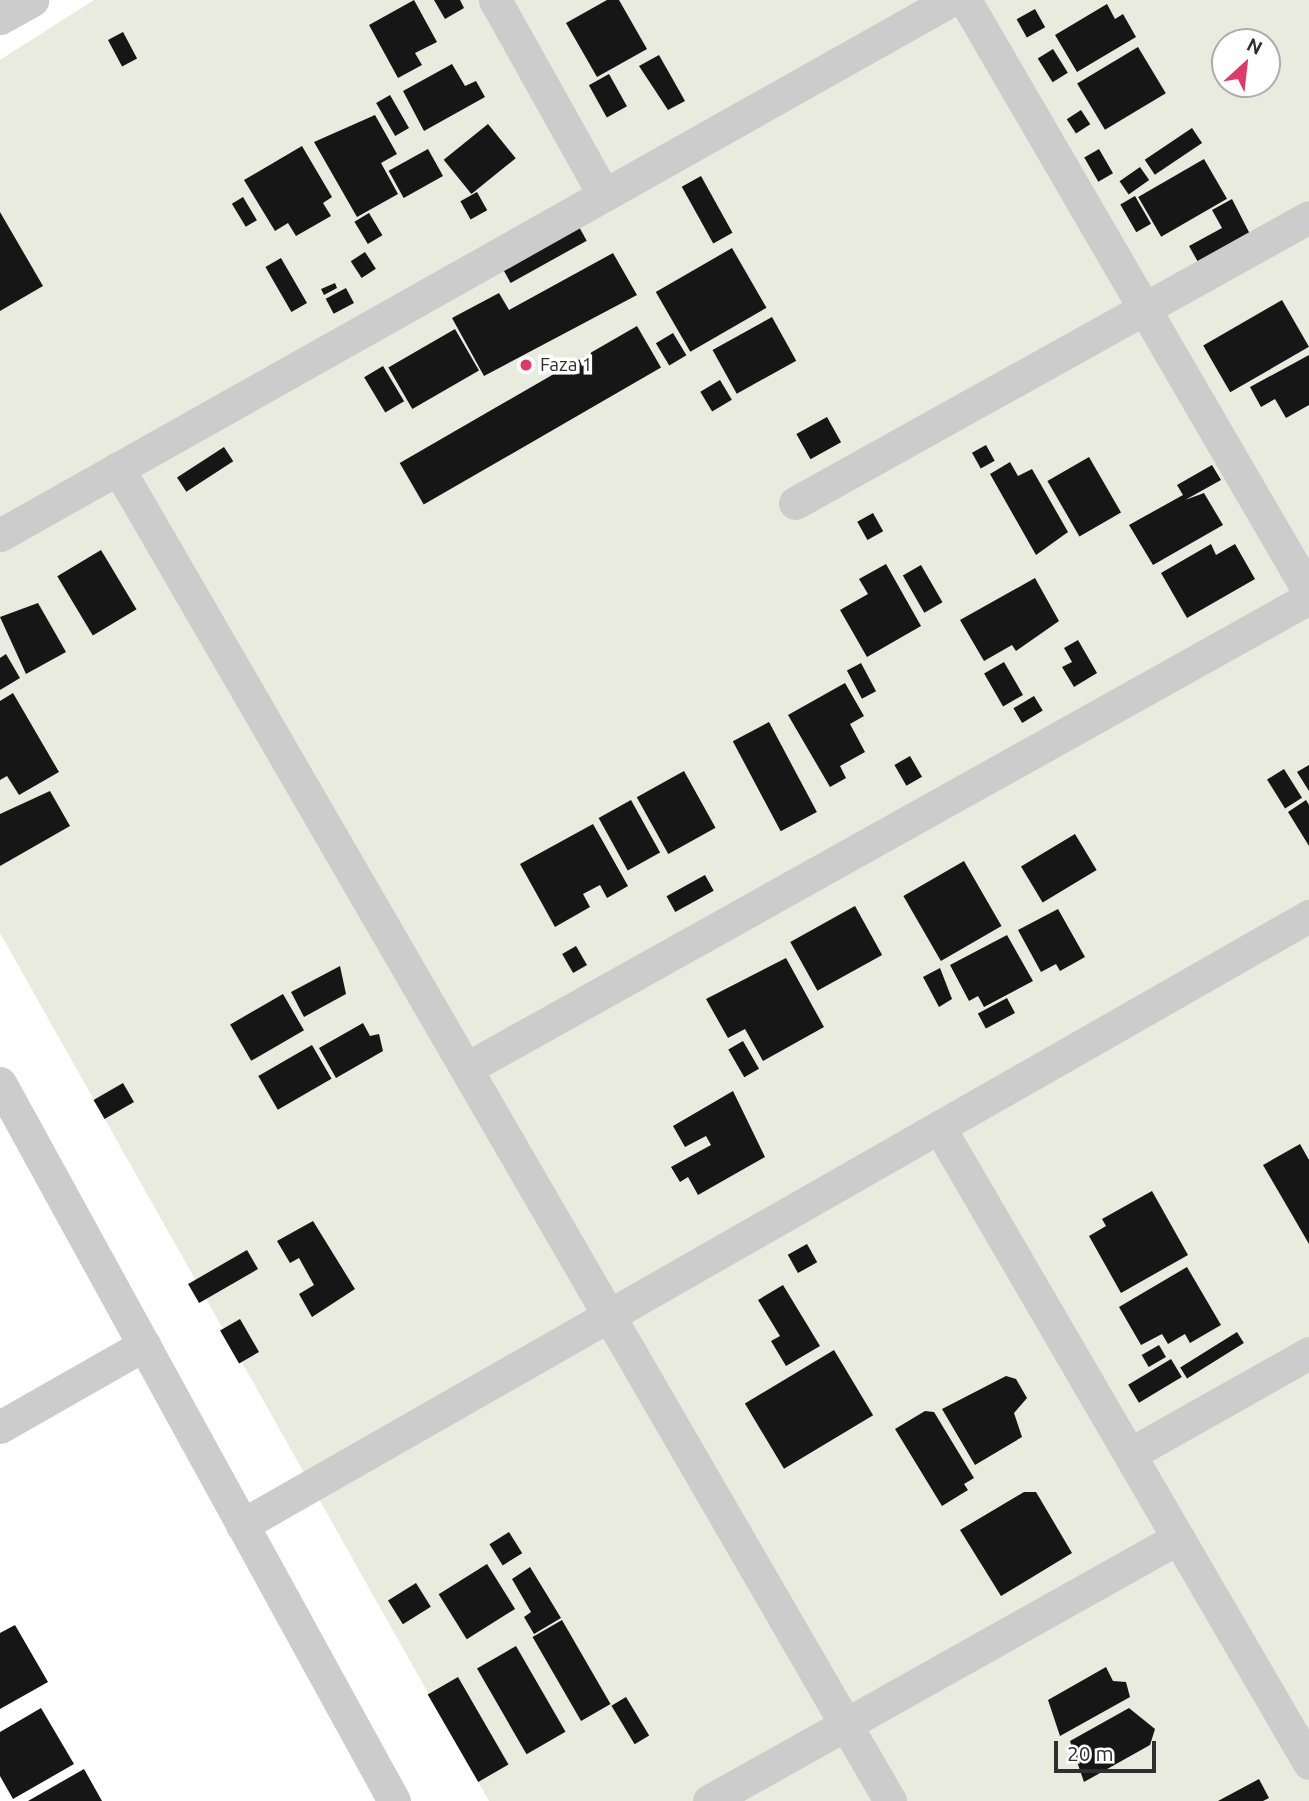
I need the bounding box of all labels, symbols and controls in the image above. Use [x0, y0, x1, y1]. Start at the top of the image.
north arrow [1211, 28, 1281, 98]
text: N [1243, 33, 1266, 59]
place label: Faza 1 [540, 354, 593, 376]
marker: Faza 1 [518, 357, 534, 373]
scale bar [1057, 1728, 1158, 1772]
text: 20 m [1067, 1741, 1114, 1765]

